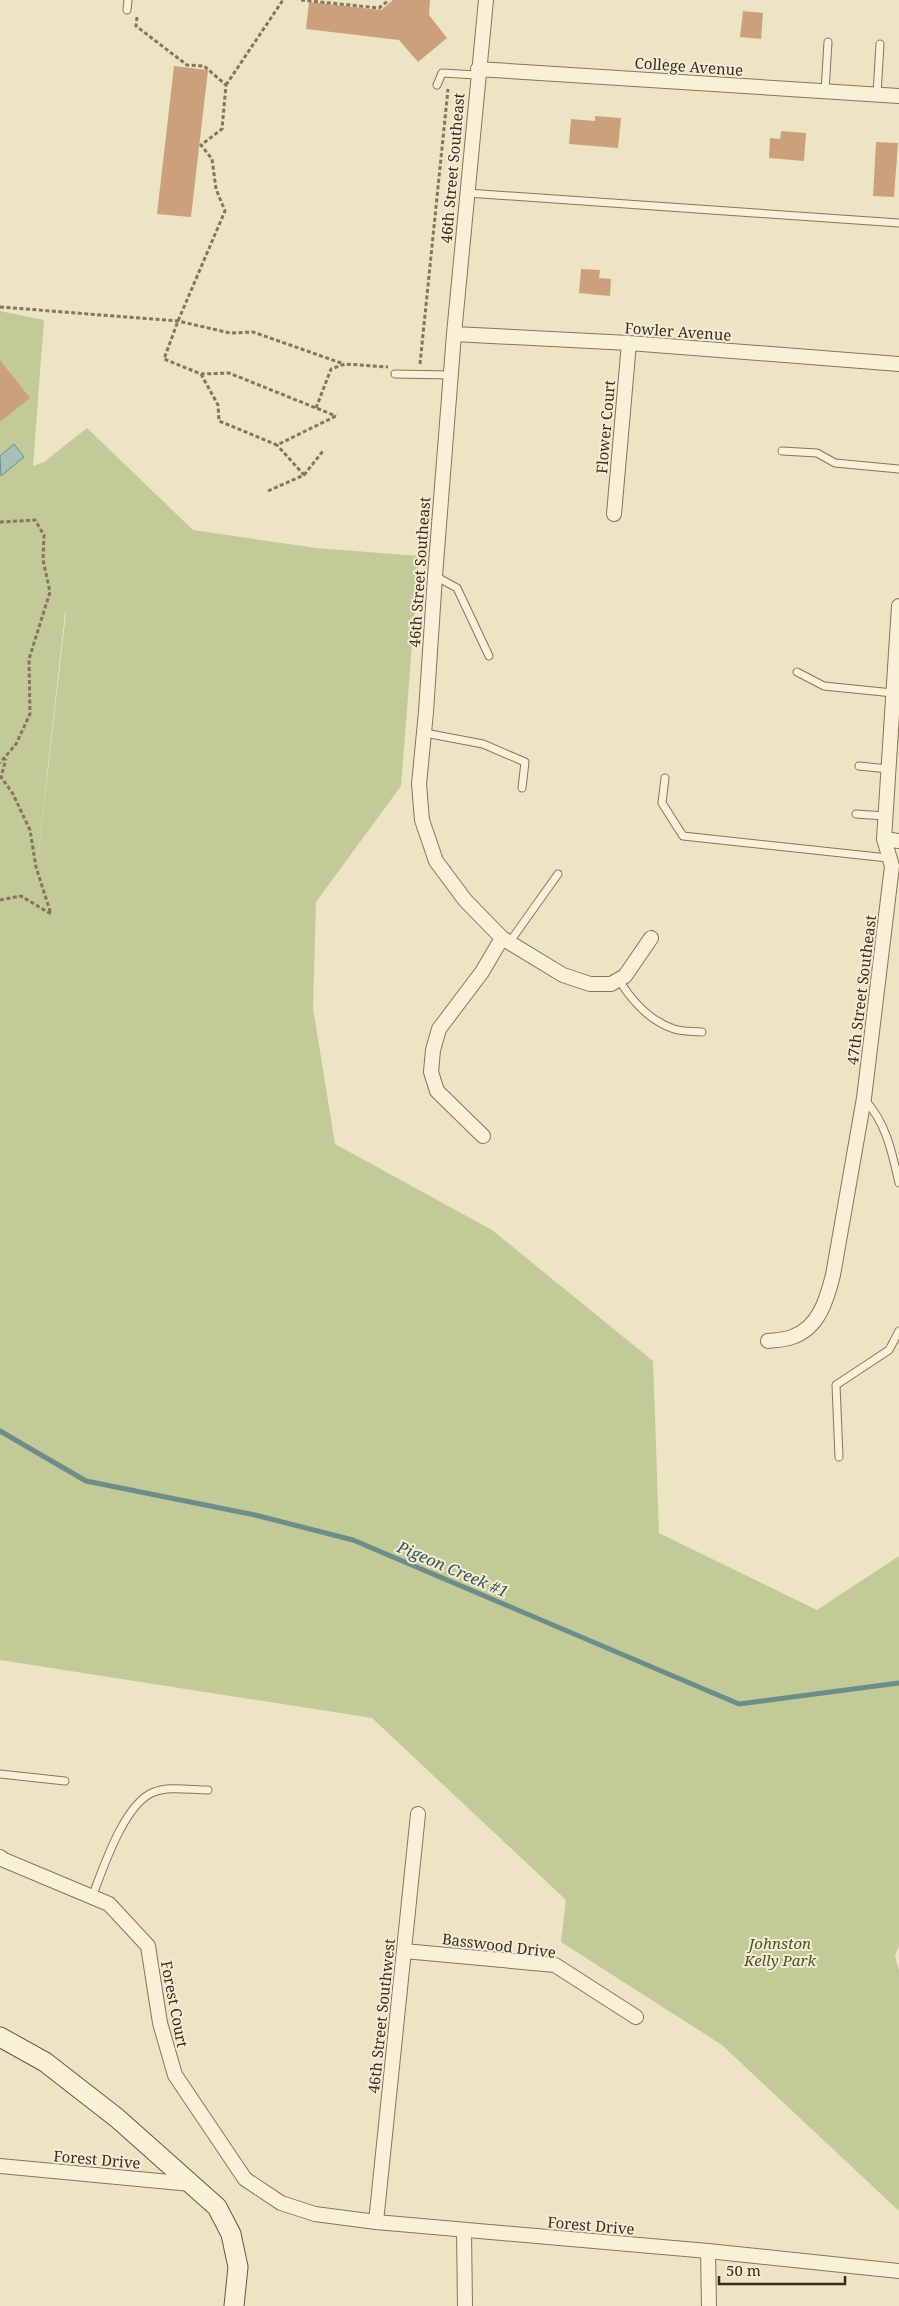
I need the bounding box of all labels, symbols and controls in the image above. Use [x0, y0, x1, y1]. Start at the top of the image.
street label: College Avenue [634, 52, 744, 80]
street label: 46th Street Southeast [435, 92, 469, 244]
street label: Fowler Avenue [624, 317, 732, 345]
street label: Flower Court [591, 379, 619, 475]
street label: 46th Street Southeast [404, 496, 434, 648]
street label: 47th Street Southeast [842, 914, 880, 1066]
water label: Pigeon Creek #1 [393, 1535, 512, 1602]
street label: Basswood Drive [441, 1928, 557, 1962]
park label: Johnston Kelly Park [743, 1933, 817, 1970]
street label: 46th Street Southwest [363, 1938, 399, 2094]
street label: Forest Court [157, 1959, 193, 2049]
street label: Forest Drive [53, 2145, 141, 2173]
street label: Forest Drive [547, 2211, 635, 2239]
scale bar [719, 2254, 845, 2286]
text: 50 m [726, 2260, 761, 2280]

